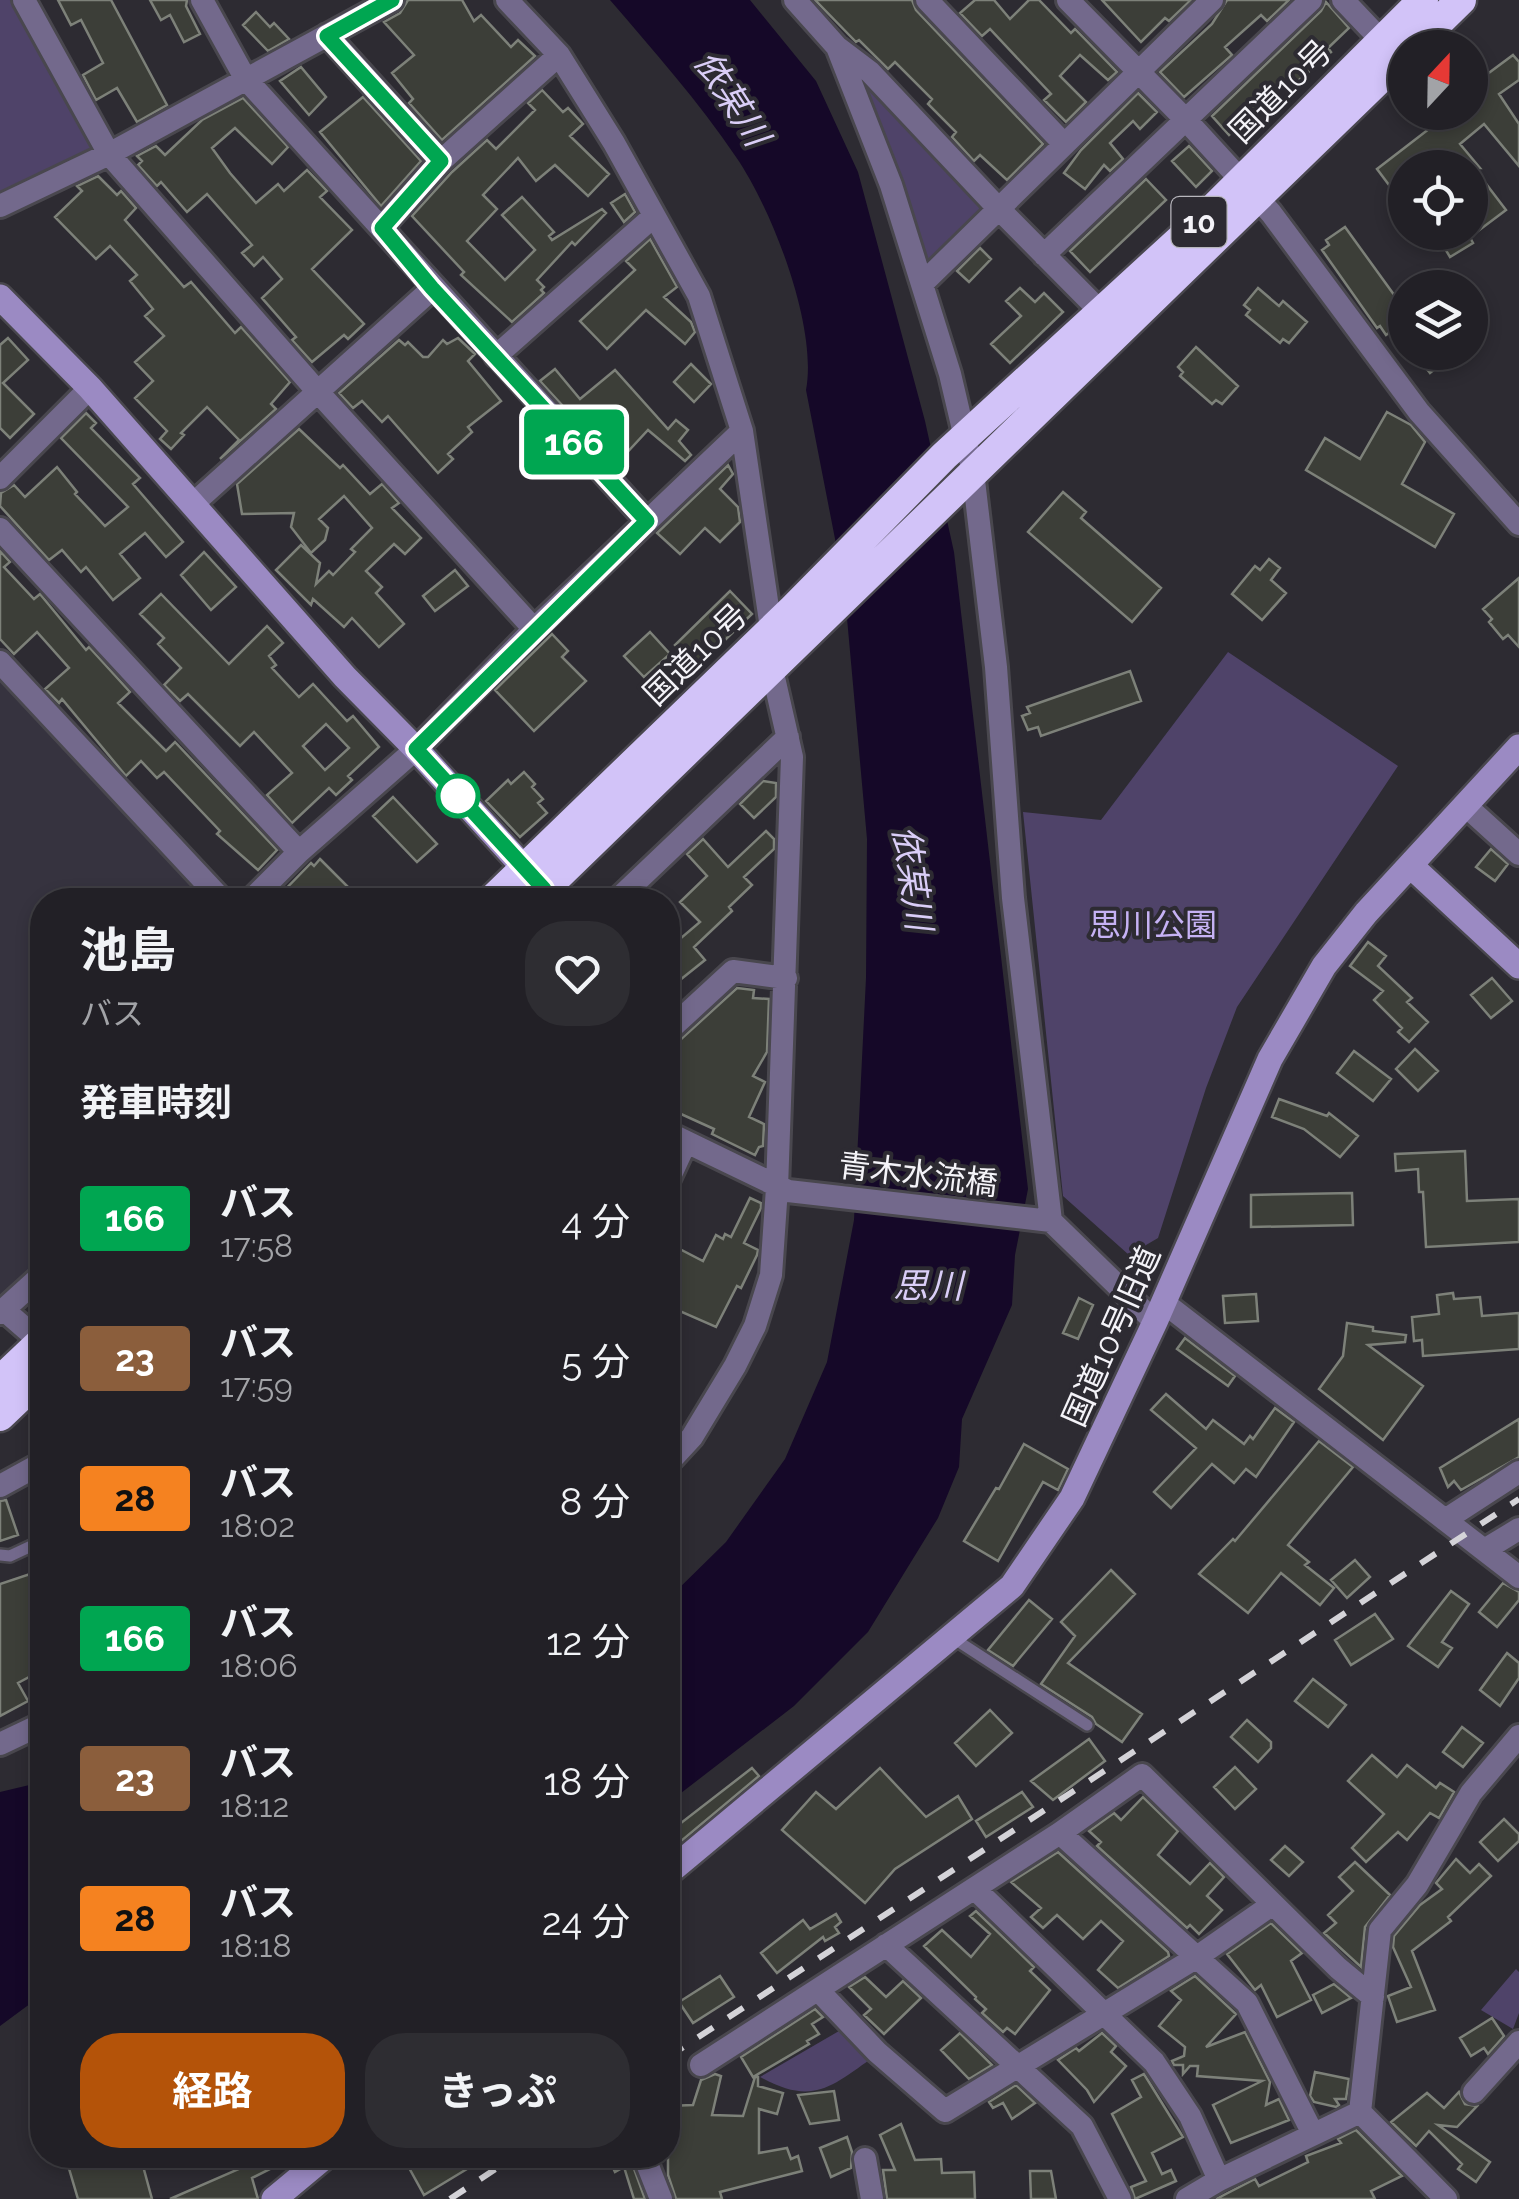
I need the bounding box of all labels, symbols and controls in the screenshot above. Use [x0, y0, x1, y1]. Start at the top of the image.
north arrow [1388, 30, 1488, 130]
map controls [1388, 30, 1488, 370]
street label: 国道10号 [1221, 32, 1339, 150]
water label: 依某川 [686, 43, 780, 157]
button: locate [1388, 150, 1488, 250]
road number: 10 [1172, 197, 1226, 247]
button: layers [1388, 270, 1488, 370]
line badge: 166 [516, 410, 632, 474]
text: 166 [544, 422, 604, 463]
street label: 国道10号 [636, 596, 754, 712]
unlabelled marker [437, 775, 479, 817]
water label: 依某川 [885, 823, 941, 937]
park label: 思川公園 [1089, 906, 1217, 943]
button: heart [525, 921, 630, 1026]
text: 池島 [80, 922, 176, 978]
text: バス [80, 995, 144, 1032]
text: 発車時刻 [80, 1080, 232, 1125]
street label: 青木水流橋 [836, 1146, 1000, 1202]
text: バス [220, 1180, 296, 1225]
text: 166 [105, 1198, 165, 1239]
text: 4 分 [562, 1199, 630, 1244]
text: 17:58 [220, 1227, 293, 1264]
street label: 国道10号旧道 [1055, 1240, 1167, 1432]
water label: 思川 [893, 1265, 967, 1306]
text: バス [220, 1320, 296, 1365]
text: 23 [115, 1338, 155, 1379]
text: 5 分 [562, 1339, 630, 1384]
text: 17:59 [220, 1367, 293, 1404]
text: バス [220, 1460, 296, 1505]
text: 28 [115, 1478, 155, 1519]
text: 8 分 [560, 1479, 630, 1524]
text: 18:02 [220, 1507, 295, 1544]
text: バス [220, 1600, 296, 1645]
text: 166 [105, 1618, 165, 1659]
text: 12 分 [546, 1619, 630, 1664]
text: 18:06 [220, 1647, 298, 1684]
text: バス [220, 1740, 296, 1785]
text: 23 [115, 1758, 155, 1799]
text: 18 分 [544, 1759, 630, 1804]
text: 18:12 [220, 1787, 289, 1824]
text: バス [220, 1880, 296, 1925]
text: 28 [115, 1898, 155, 1939]
text: 24 分 [542, 1899, 630, 1944]
text: 18:18 [220, 1927, 291, 1964]
button: 経路 [80, 2033, 345, 2148]
button: きっぷ [365, 2033, 630, 2148]

